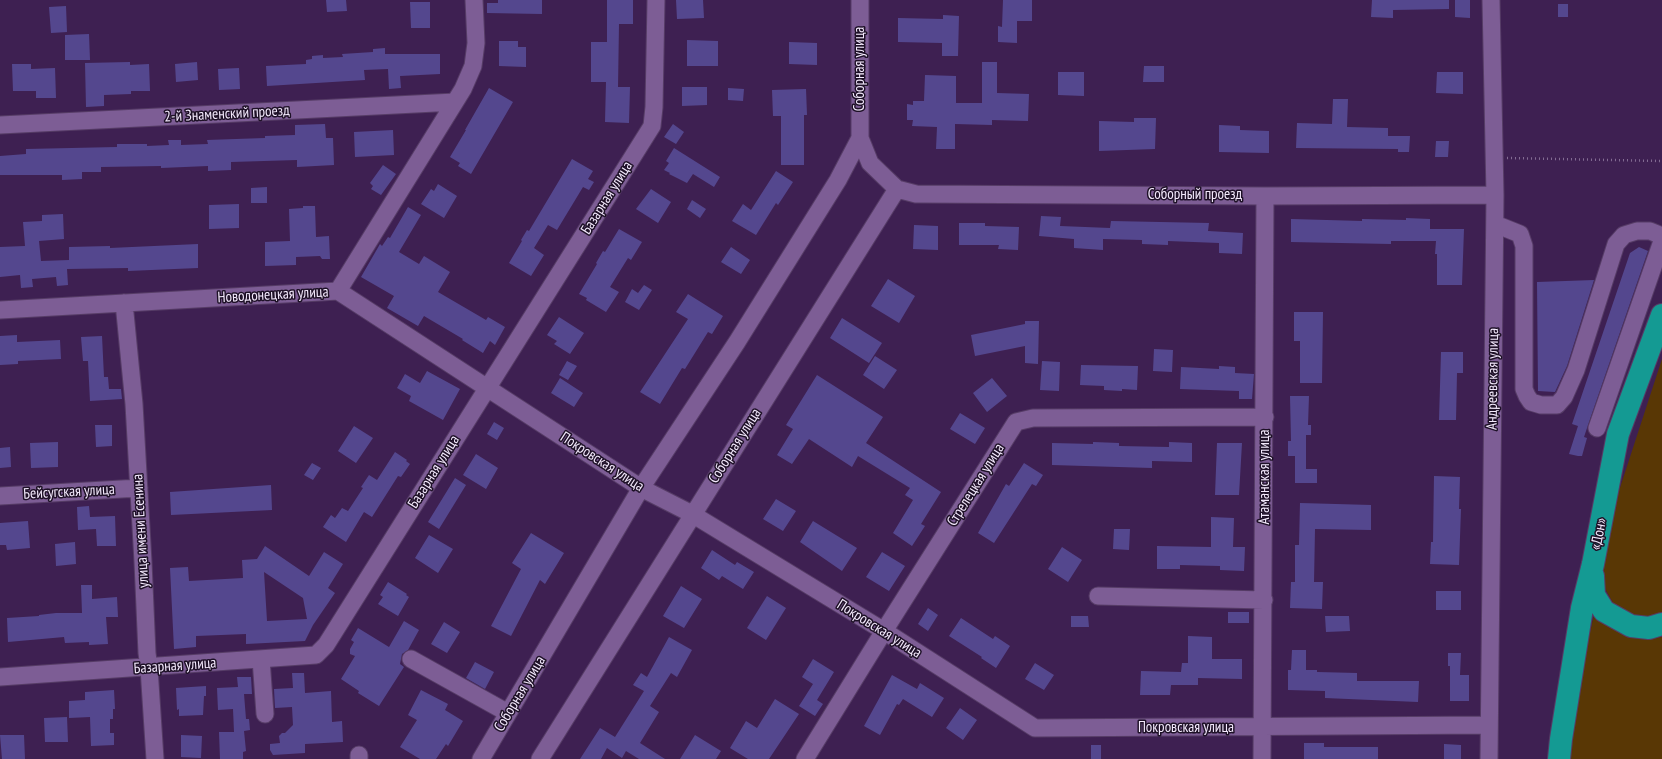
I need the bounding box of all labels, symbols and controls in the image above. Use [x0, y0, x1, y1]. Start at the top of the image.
street label: Соборная улица [851, 27, 869, 111]
street label: 2-й Знаменский проезд [164, 102, 290, 126]
street label: Базарная улица [577, 158, 637, 238]
street label: Соборный проезд [1148, 186, 1242, 204]
street label: Новодонецкая улица [217, 283, 329, 307]
street label: Андреевская улица [1483, 328, 1503, 430]
street label: Соборная улица [705, 405, 765, 487]
street label: Покровская улица [557, 428, 647, 496]
street label: Атаманская улица [1256, 430, 1274, 524]
street label: Базарная улица [404, 432, 464, 512]
street label: Стрелецкая улица [943, 440, 1009, 530]
street label: улица имени Есенина [129, 474, 153, 588]
street label: Бейсугская улица [23, 481, 115, 503]
street label: «Дон» [1587, 516, 1611, 552]
street label: Покровская улица [833, 596, 925, 662]
street label: Соборная улица [490, 653, 550, 735]
street label: Базарная улица [133, 654, 217, 678]
street label: Покровская улица [1138, 719, 1234, 737]

